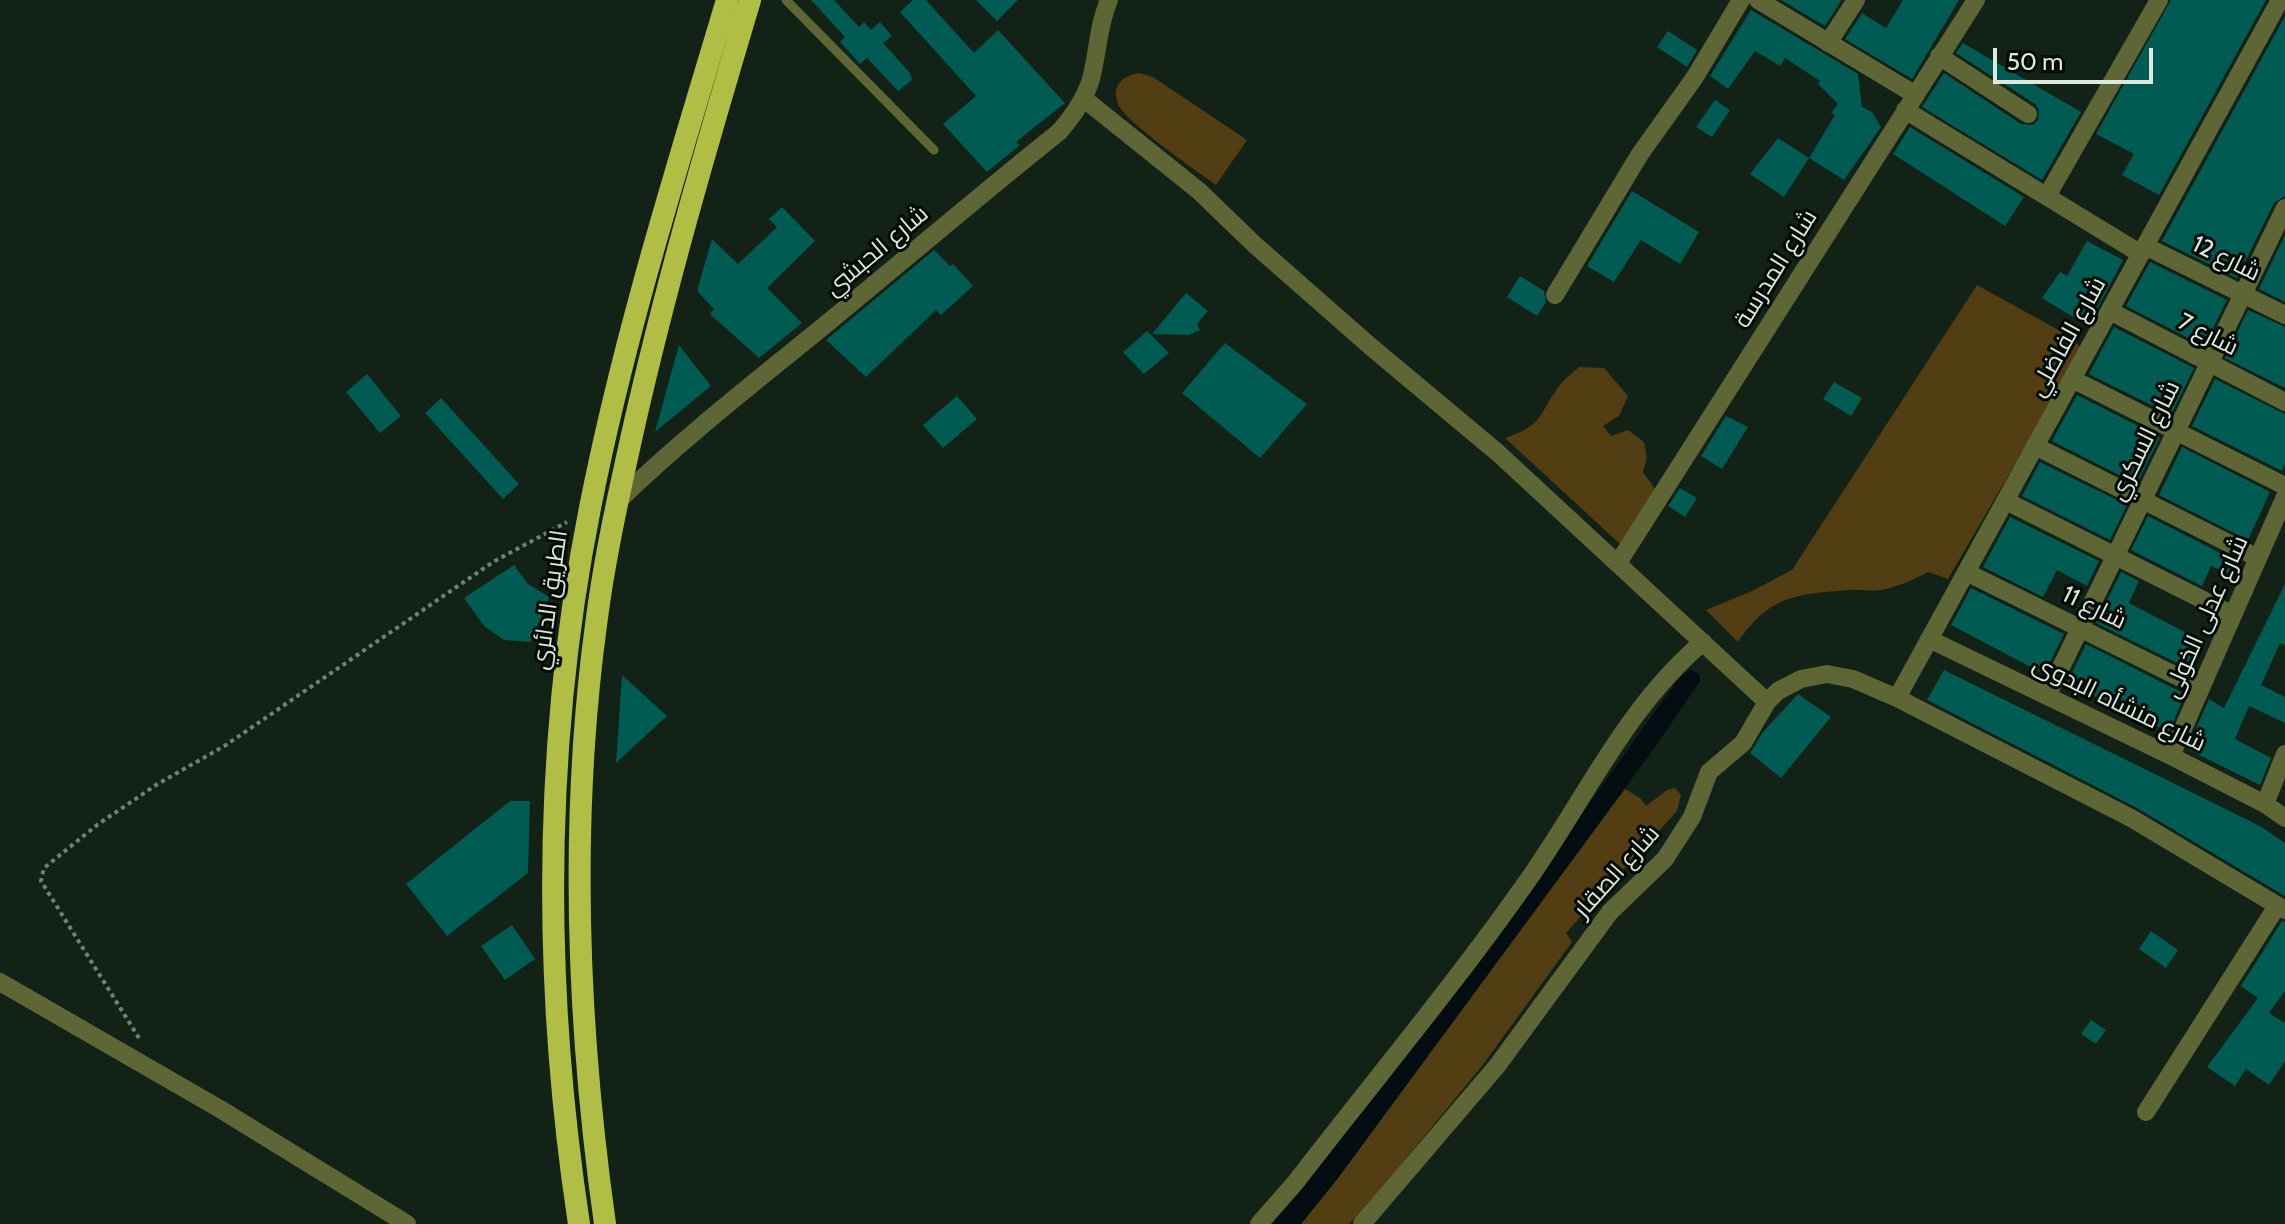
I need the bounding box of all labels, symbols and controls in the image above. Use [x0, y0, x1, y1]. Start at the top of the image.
scale bar [1997, 32, 2157, 82]
text: 50 m [2007, 47, 2063, 76]
street label: شارع الحبشي [819, 199, 935, 303]
street label: شارع المدرسة [1728, 205, 1824, 333]
street label: شارع 12 [2187, 230, 2265, 288]
street label: شارع الفاضلي [2023, 272, 2113, 402]
street label: شارع 7 [2173, 308, 2243, 362]
street label: شارع السكري [2104, 376, 2186, 506]
street label: الطريق الدائري [526, 528, 574, 672]
street label: شارع عدلى الخولى [2157, 531, 2255, 703]
street label: شارع 11 [2057, 580, 2131, 636]
street label: شارع منشأه البدوى [2028, 650, 2210, 758]
street label: شارع الصقار [1568, 820, 1666, 924]

